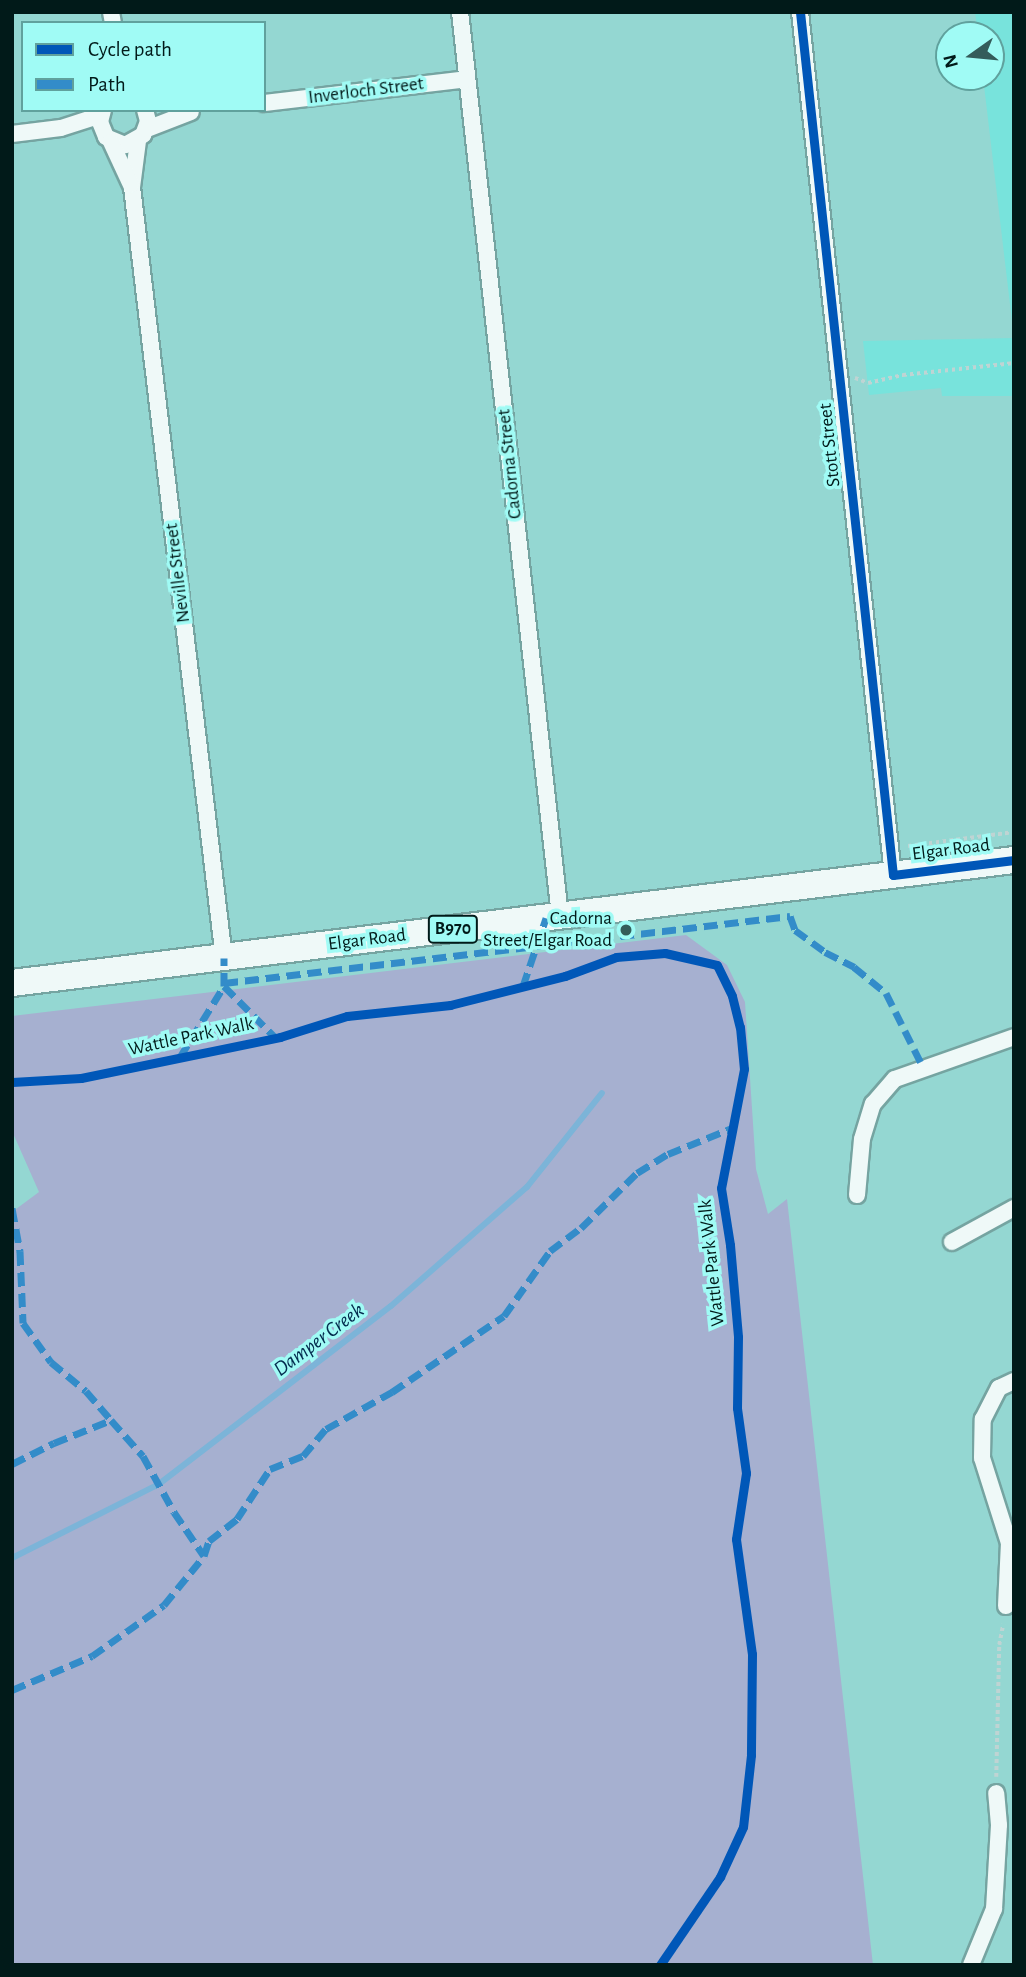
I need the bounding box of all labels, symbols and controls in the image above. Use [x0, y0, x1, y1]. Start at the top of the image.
legend [21, 21, 266, 112]
north arrow [935, 21, 1005, 91]
text: Cycle path [88, 39, 172, 60]
text: N [940, 52, 962, 70]
street label: Inverloch Street [307, 73, 425, 109]
text: Path [88, 74, 126, 95]
street label: Stott Street [814, 402, 846, 488]
street label: Cadorna Street [493, 408, 527, 520]
street label: Neville Street [161, 522, 195, 624]
street label: Elgar Road [911, 834, 991, 866]
place label: Cadorna Street/Elgar Road [483, 908, 612, 952]
road number: B970 [427, 914, 479, 944]
marker: Cadorna Street/Elgar Road [618, 922, 634, 938]
street label: Elgar Road [327, 924, 407, 956]
street label: Wattle Park Walk [126, 1013, 256, 1061]
street label: Wattle Park Walk [694, 1198, 730, 1328]
water label: Damper Creek [269, 1298, 369, 1382]

